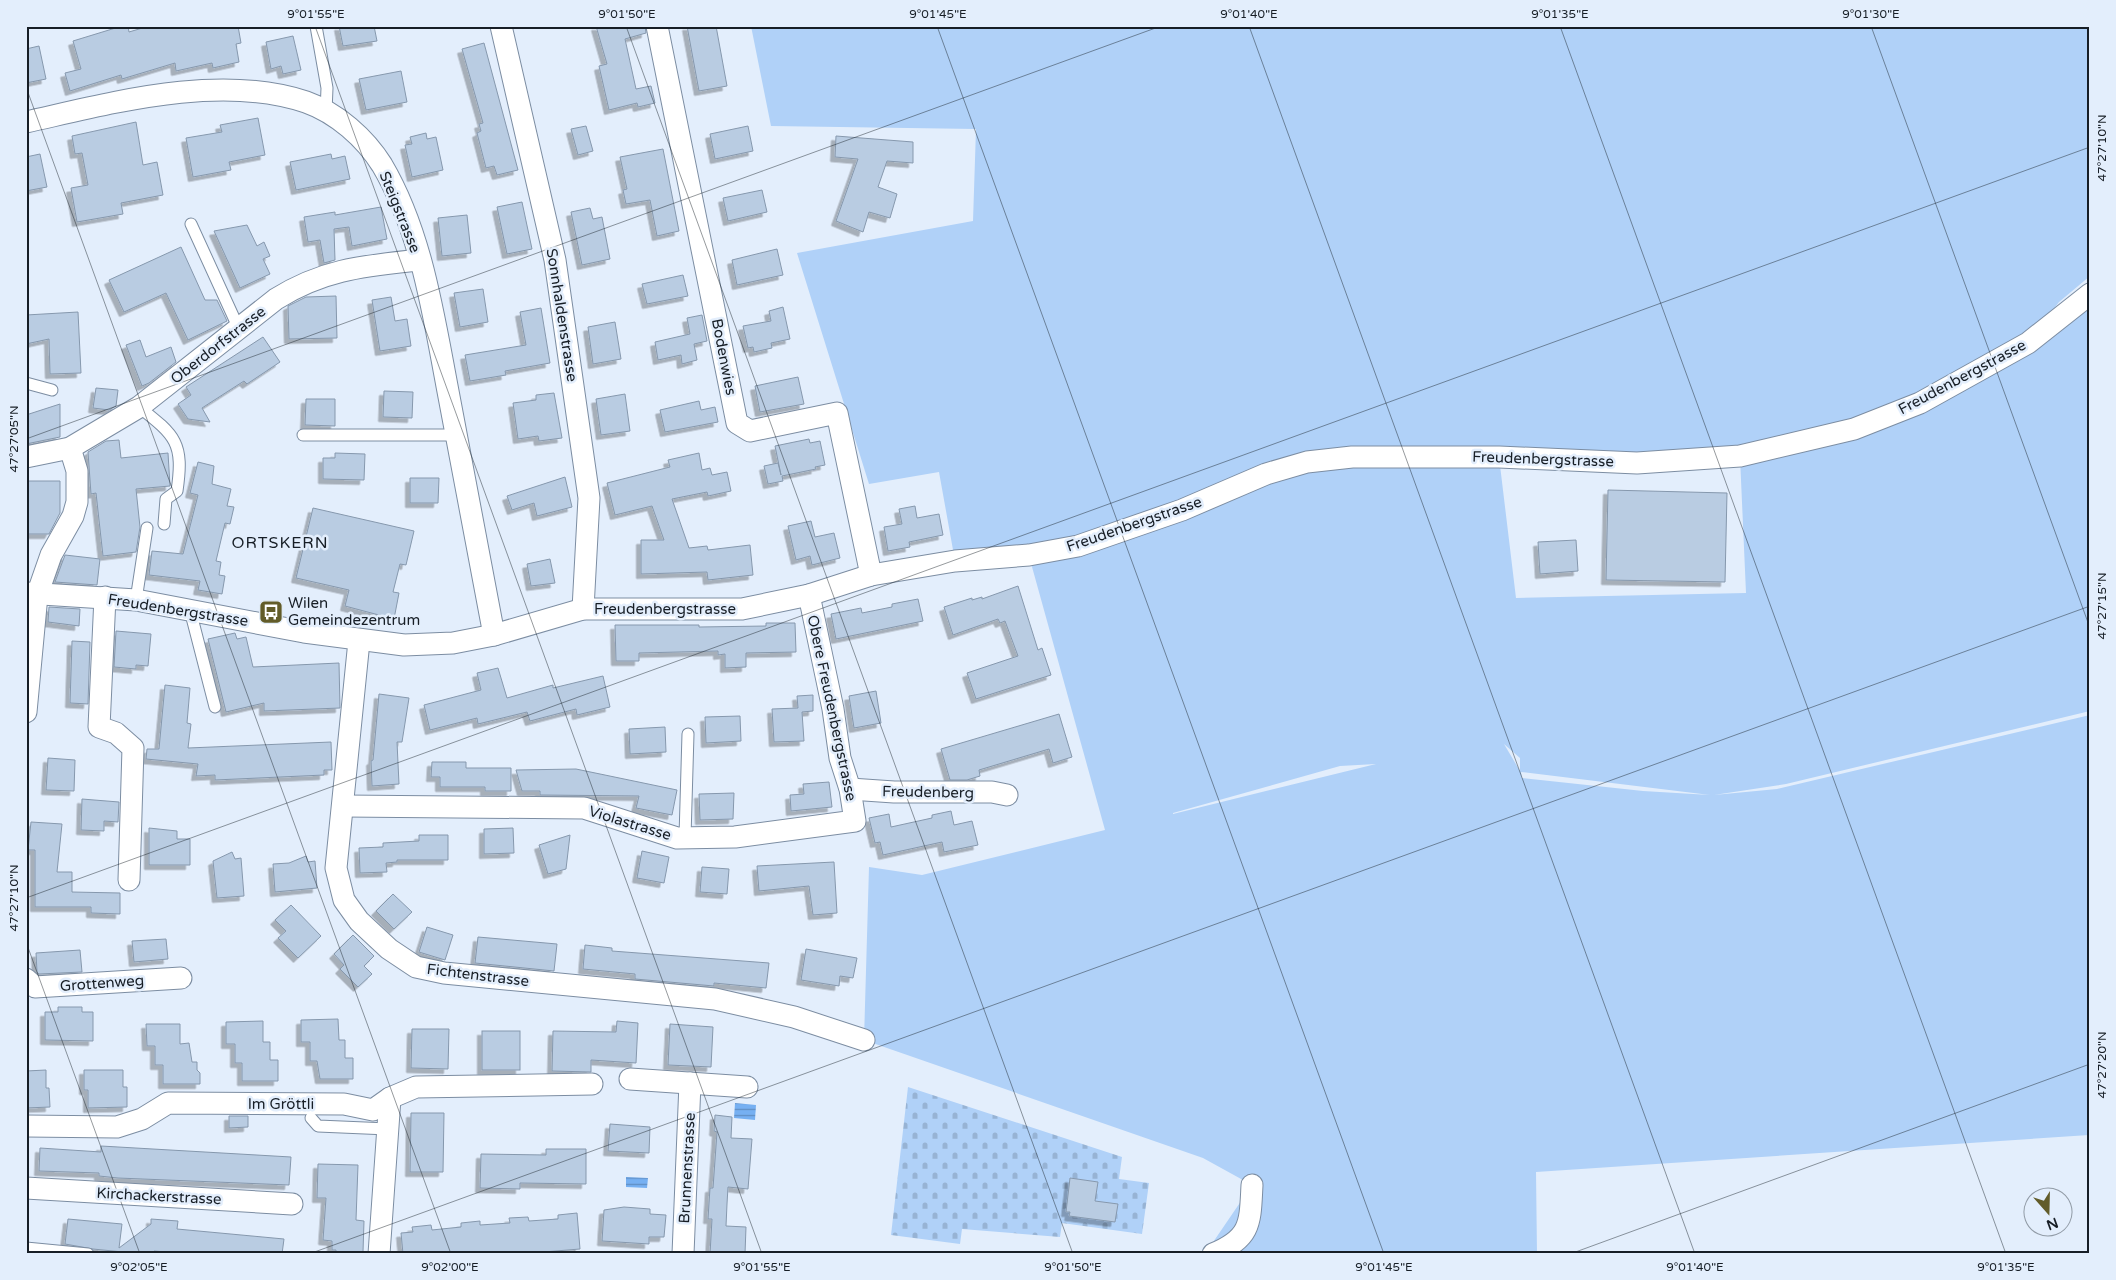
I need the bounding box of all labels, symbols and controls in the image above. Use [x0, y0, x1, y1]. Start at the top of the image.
text: 9°01'55"E [287, 7, 345, 21]
text: 9°01'50"E [598, 7, 656, 21]
text: 9°01'45"E [909, 7, 967, 21]
text: 9°01'40"E [1220, 7, 1278, 21]
text: 9°01'35"E [1531, 7, 1589, 21]
text: 9°01'30"E [1842, 7, 1900, 21]
text: 47°27'10"N [2095, 114, 2109, 182]
street label: Steigstrasse [376, 169, 424, 255]
street label: Sonnhaldenstrasse [543, 247, 581, 383]
street label: Oberdorfstrasse [167, 302, 269, 388]
street label: Bodenwies [708, 317, 740, 397]
street label: Freudenbergstrasse [1895, 336, 2029, 418]
text: 47°27'05"N [7, 405, 21, 473]
street label: Freudenbergstrasse [1472, 448, 1614, 470]
street label: Freudenbergstrasse [1064, 492, 1204, 556]
district label: ORTSKERN [231, 533, 329, 553]
text: 47°27'15"N [2095, 572, 2109, 640]
street label: Freudenbergstrasse [107, 590, 249, 630]
place label: Wilen Gemeindezentrum [288, 594, 420, 629]
bus stop icon: Wilen Gemeindezentrum [258, 599, 284, 625]
street label: Freudenbergstrasse [594, 600, 736, 618]
street label: Obere Freudenbergstrasse [803, 613, 861, 803]
street label: Freudenberg [882, 782, 974, 802]
street label: Violastrasse [587, 802, 673, 844]
text: 47°27'10"N [7, 864, 21, 932]
street label: Fichtenstrasse [426, 960, 530, 990]
street label: Grottenweg [59, 971, 145, 995]
text: 47°27'20"N [2095, 1031, 2109, 1099]
street label: Im Gröttli [248, 1095, 314, 1113]
street label: Brunnenstrasse [675, 1112, 699, 1224]
street label: Kirchackerstrasse [96, 1184, 222, 1208]
north arrow [2024, 1188, 2074, 1238]
text: N [2044, 1214, 2060, 1234]
text: 9°02'05"E [110, 1260, 168, 1274]
text: 9°02'00"E [421, 1260, 479, 1274]
text: 9°01'55"E [733, 1260, 791, 1274]
text: 9°01'50"E [1044, 1260, 1102, 1274]
text: 9°01'45"E [1355, 1260, 1413, 1274]
text: 9°01'40"E [1666, 1260, 1724, 1274]
text: 9°01'35"E [1977, 1260, 2035, 1274]

